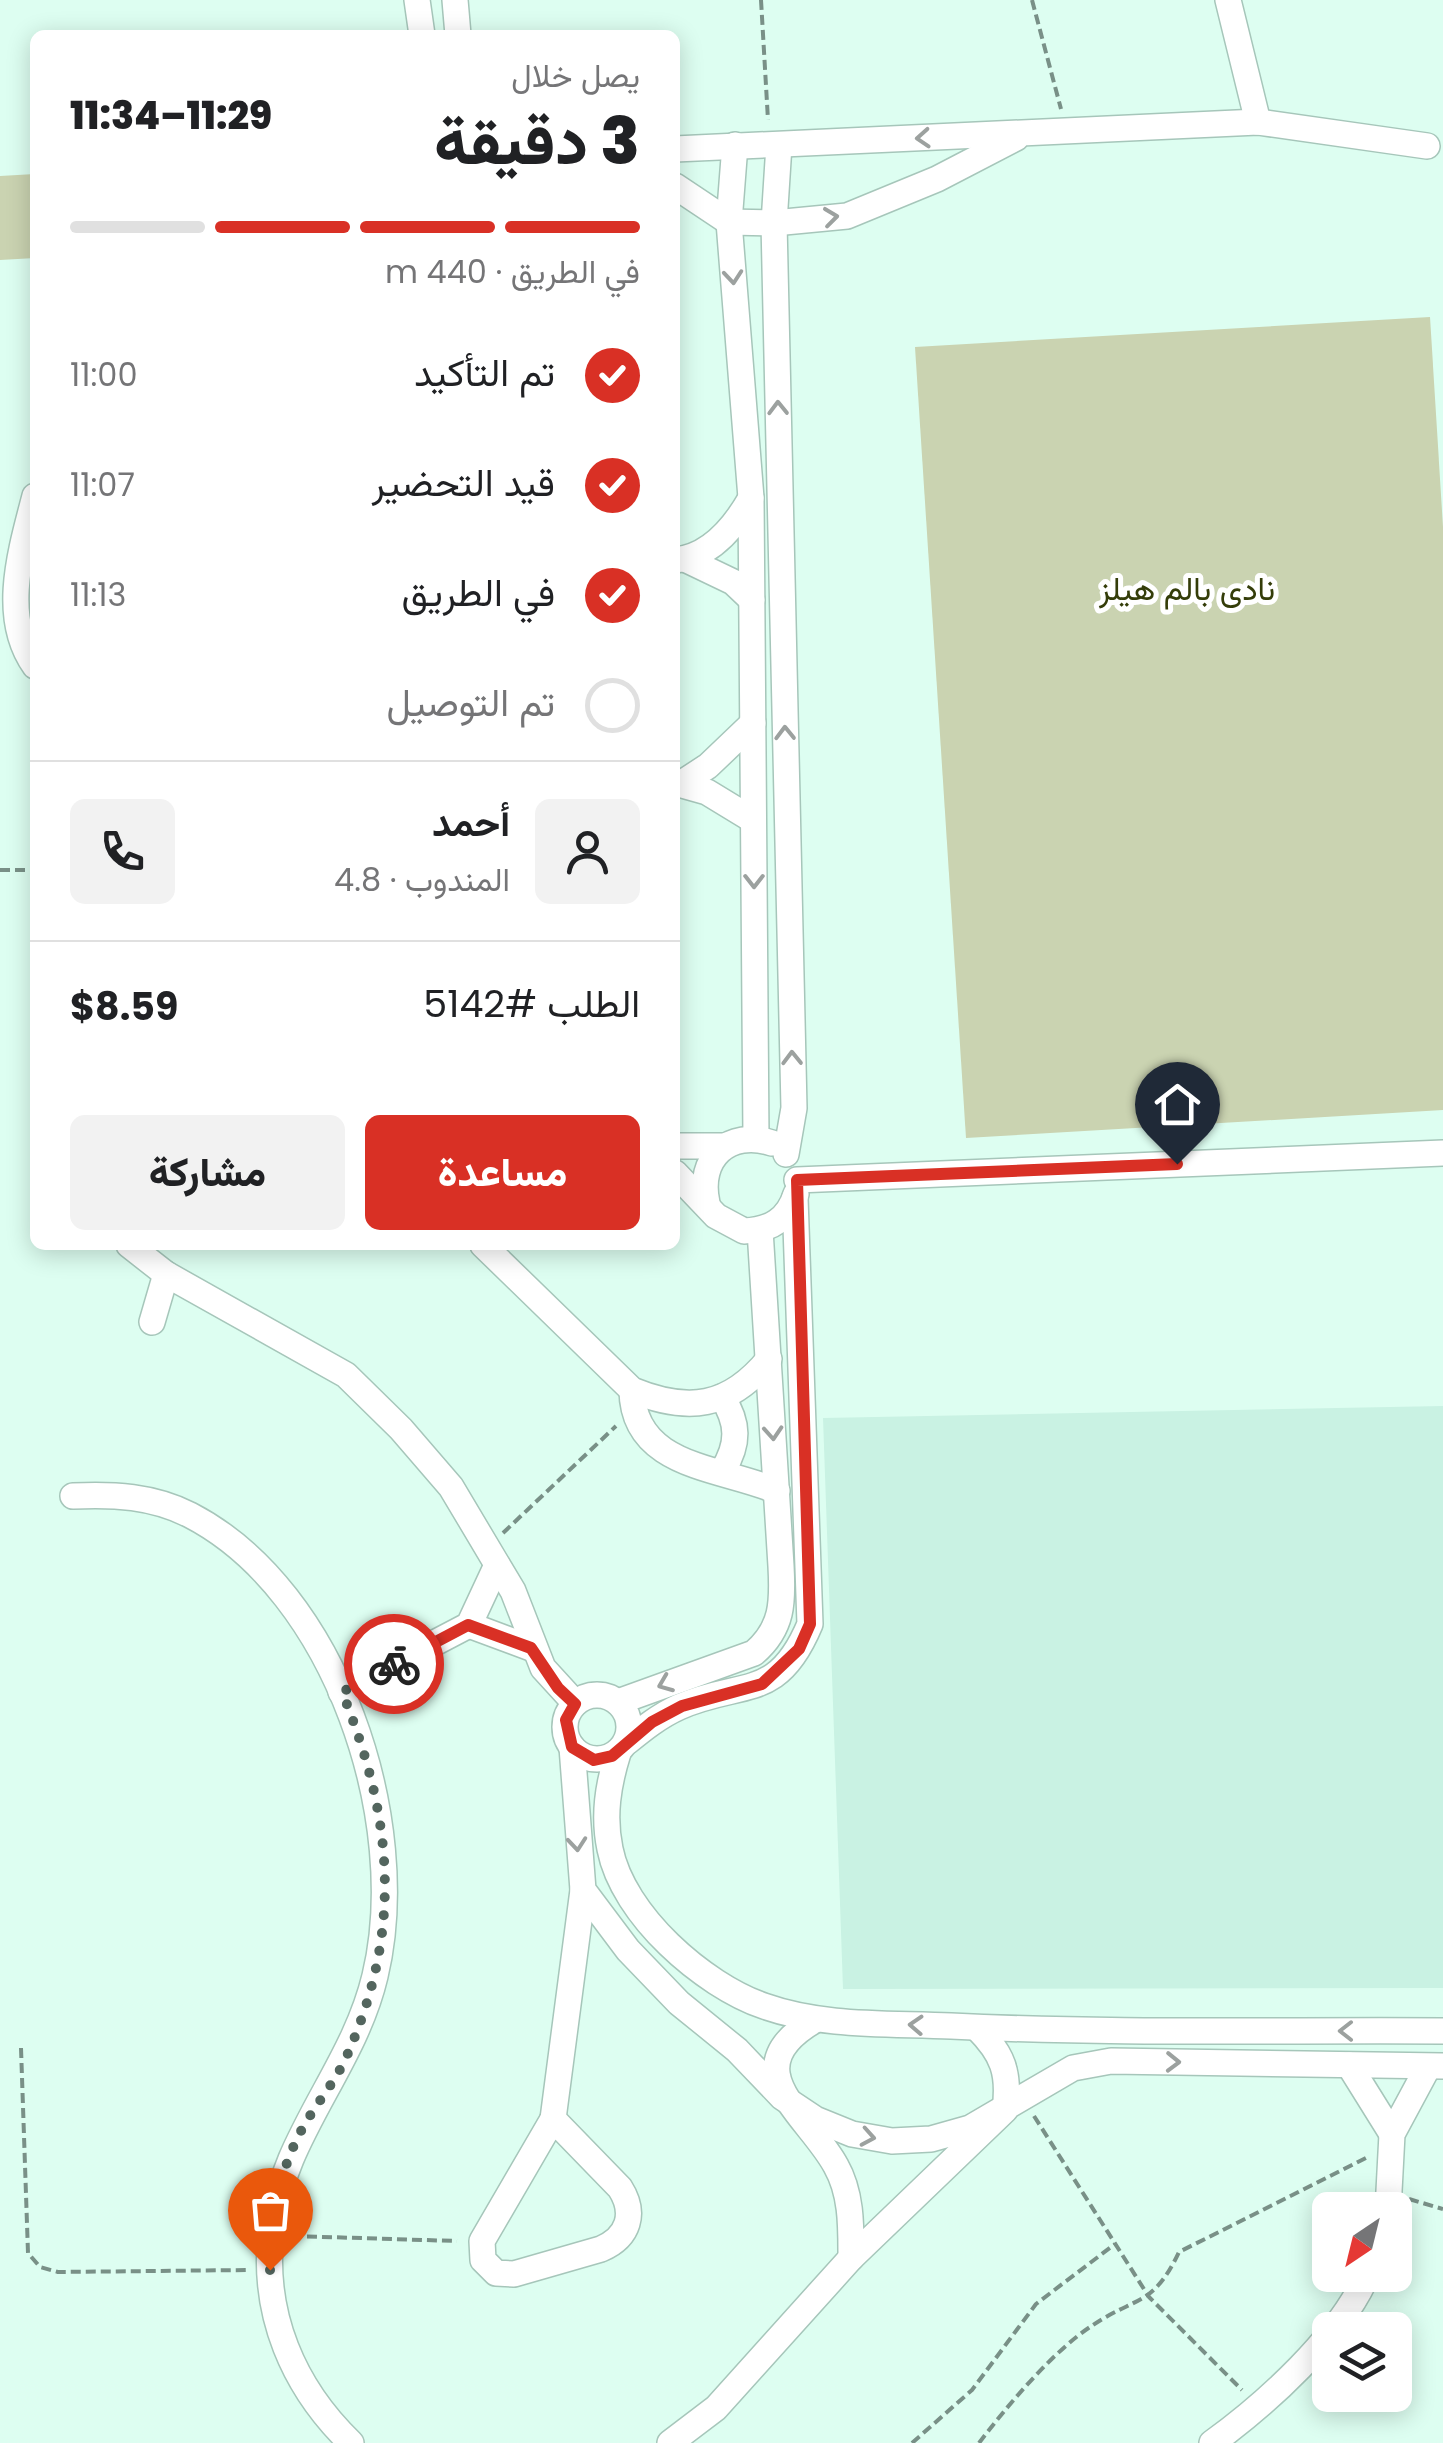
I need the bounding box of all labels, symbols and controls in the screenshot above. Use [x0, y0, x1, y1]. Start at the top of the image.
text: يصل خلال [511, 53, 640, 98]
text: 11:29–11:34 [70, 89, 272, 142]
text: 3 دقيقة [434, 96, 640, 187]
one-way arrow [914, 127, 930, 148]
one-way arrow [824, 207, 840, 228]
text: في الطريق · 440 m [385, 249, 640, 294]
one-way arrow [722, 269, 744, 285]
text: تم التأكيد [414, 346, 555, 399]
icon: check [585, 348, 640, 403]
text: 11:00 [70, 352, 138, 397]
one-way arrow [767, 399, 789, 414]
text: قيد التحضير [372, 456, 555, 509]
icon: check [585, 458, 640, 513]
text: 11:07 [70, 462, 135, 507]
text: في الطريق [402, 566, 555, 619]
park label: نادى بالم هيلز [1098, 566, 1275, 611]
icon: check [585, 568, 640, 623]
text: 11:13 [70, 572, 126, 617]
text: تم التوصيل [387, 676, 555, 729]
one-way arrow [775, 724, 796, 740]
text: أحمد [432, 796, 510, 849]
button: phone [70, 799, 175, 904]
button: person [535, 799, 640, 904]
text: المندوب · 4.8 [334, 857, 510, 902]
one-way arrow [743, 874, 765, 889]
text: الطلب #5142 [423, 977, 640, 1030]
text: $8.59 [70, 980, 178, 1033]
one-way arrow [782, 1049, 803, 1065]
pin [1135, 1062, 1220, 1165]
icon: home [1150, 1077, 1205, 1132]
button: مشاركة [70, 1115, 345, 1230]
button: مساعدة [365, 1115, 640, 1230]
one-way arrow [762, 1425, 783, 1441]
courier [344, 1614, 444, 1714]
icon: bike [367, 1637, 422, 1692]
one-way arrow [657, 1672, 675, 1692]
one-way arrow [566, 1837, 587, 1853]
one-way arrow [907, 2014, 923, 2035]
one-way arrow [1337, 2020, 1353, 2041]
one-way arrow [1166, 2052, 1182, 2073]
one-way arrow [860, 2126, 876, 2147]
pin [228, 2168, 313, 2271]
icon: bag [243, 2183, 298, 2238]
north arrow [1312, 2192, 1412, 2292]
map controls [1312, 2192, 1412, 2412]
button: layers [1312, 2312, 1412, 2412]

